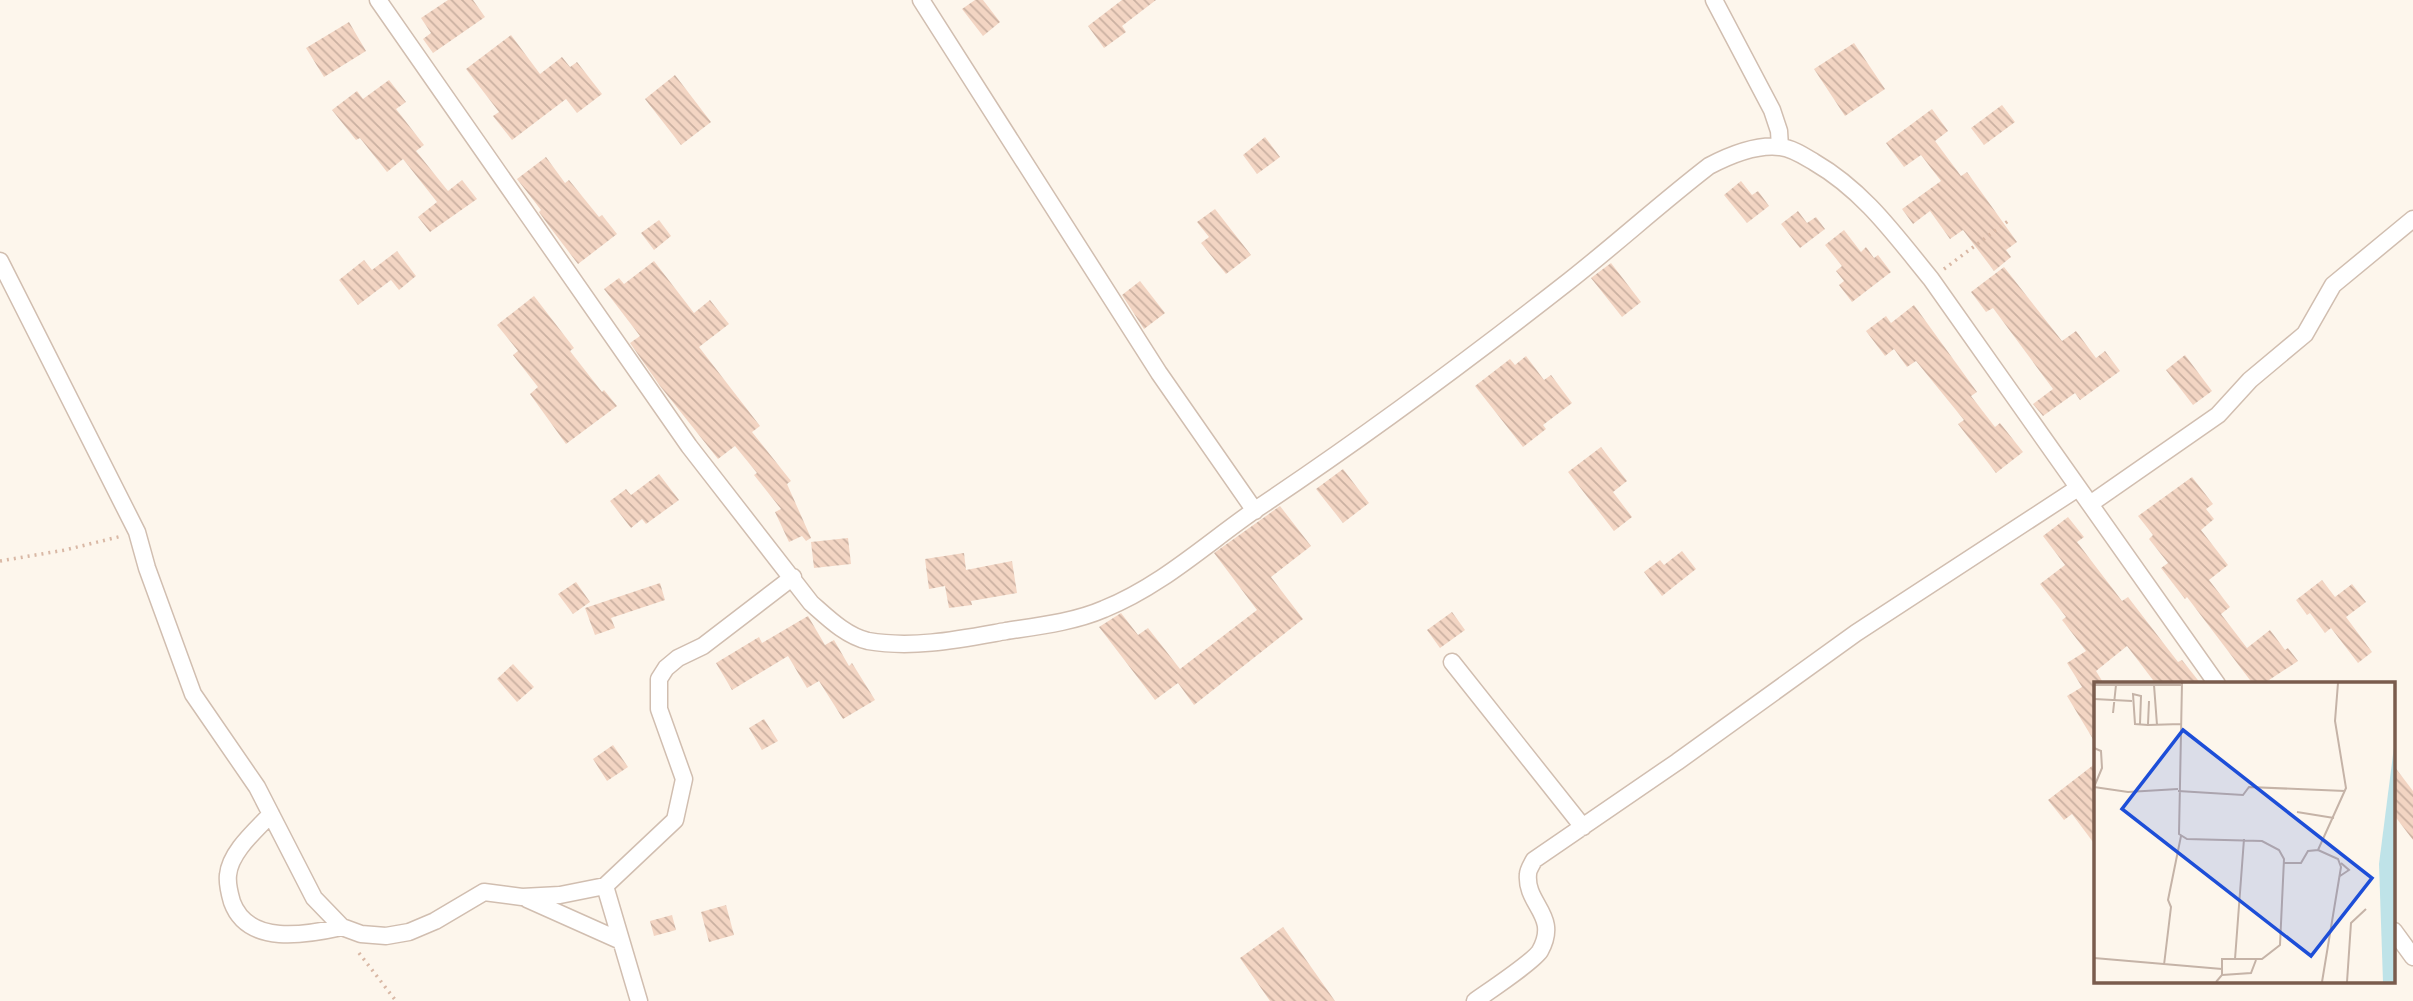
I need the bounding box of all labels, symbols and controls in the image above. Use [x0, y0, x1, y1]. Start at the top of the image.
inset map [2094, 682, 2396, 984]

